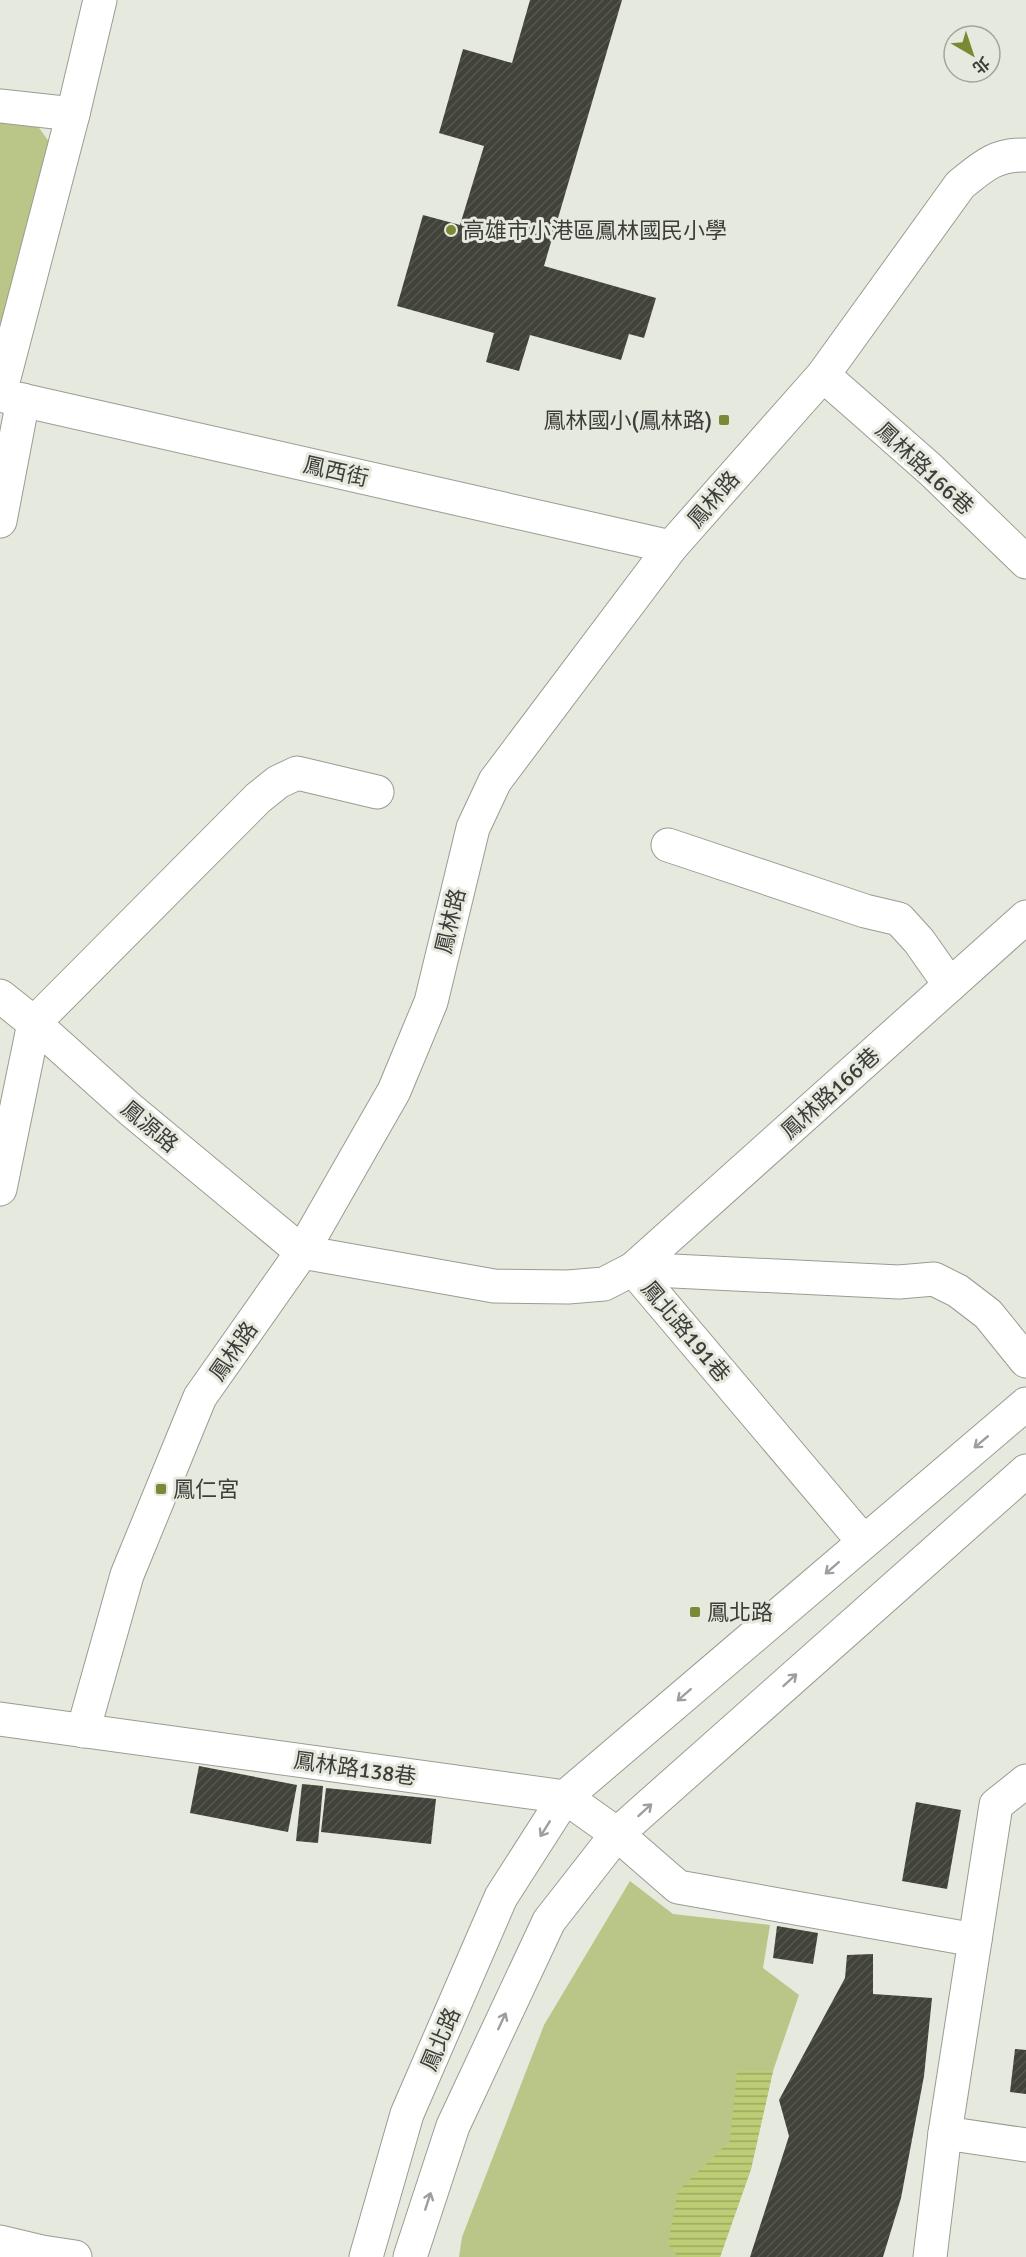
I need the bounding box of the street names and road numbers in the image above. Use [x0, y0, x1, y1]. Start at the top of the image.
street label: 鳳林路166巷 [870, 416, 979, 520]
street label: 鳳西街 [301, 451, 371, 492]
street label: 鳳林路 [682, 466, 745, 533]
street label: 鳳林路 [430, 886, 471, 956]
street label: 鳳林路166巷 [775, 1042, 885, 1145]
street label: 鳳源路 [116, 1095, 184, 1158]
street label: 鳳北路191巷 [636, 1275, 736, 1387]
street label: 鳳林路 [203, 1317, 263, 1386]
street label: 鳳林路138巷 [292, 1747, 418, 1790]
street label: 鳳北路 [415, 2004, 466, 2075]

